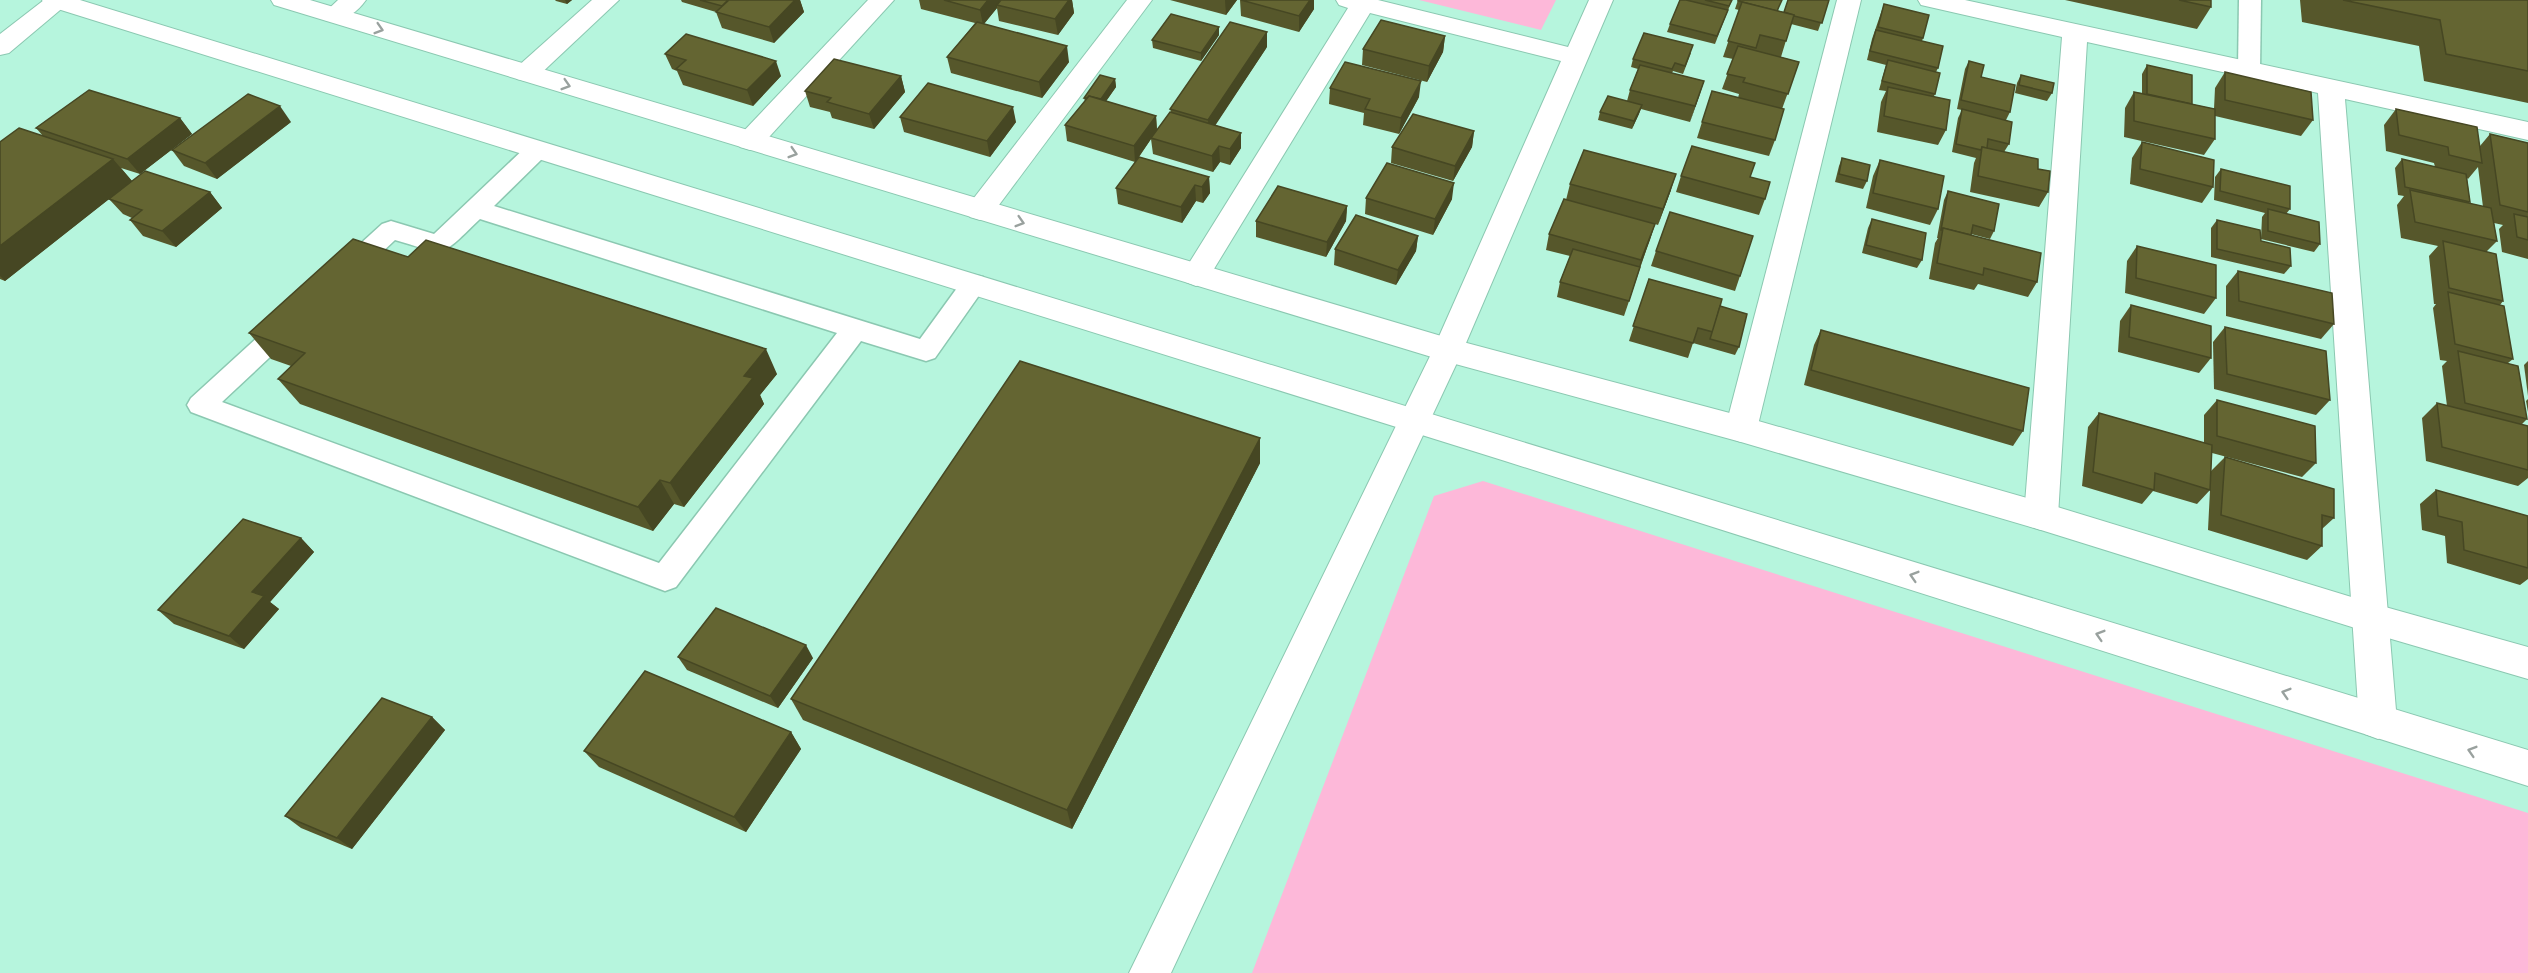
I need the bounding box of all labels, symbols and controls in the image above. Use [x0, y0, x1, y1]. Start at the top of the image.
one-way arrow [373, 22, 384, 34]
one-way arrow [560, 78, 571, 90]
one-way arrow [787, 146, 798, 158]
one-way arrow [1014, 215, 1025, 227]
one-way arrow [1909, 571, 1920, 584]
one-way arrow [2095, 630, 2106, 642]
one-way arrow [2281, 688, 2292, 701]
one-way arrow [2467, 746, 2478, 758]

